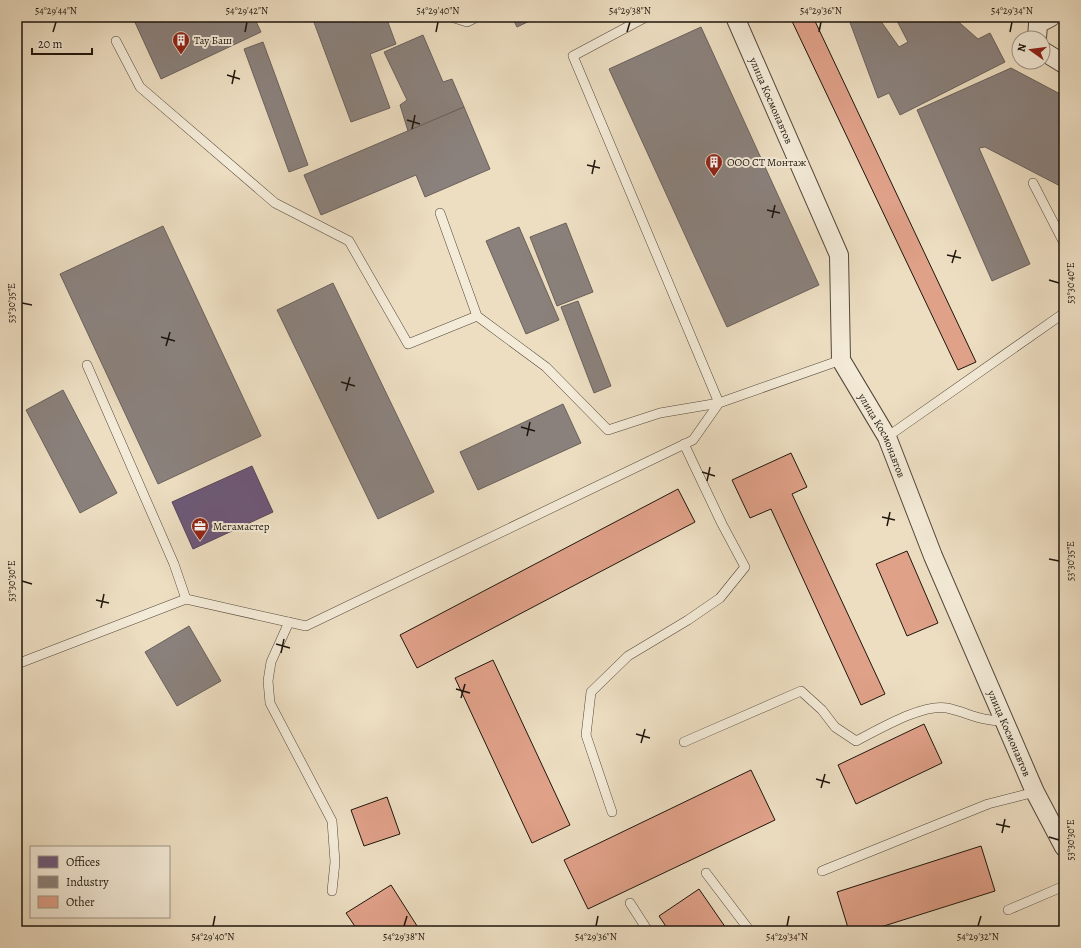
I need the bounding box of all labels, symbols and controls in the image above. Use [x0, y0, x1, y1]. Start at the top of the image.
text: 54°29'44"N [35, 4, 77, 17]
text: 54°29'42"N [226, 4, 268, 17]
text: 54°29'40"N [417, 4, 459, 17]
text: 54°29'38"N [609, 4, 651, 17]
text: 54°29'36"N [800, 4, 842, 17]
text: 54°29'34"N [991, 4, 1033, 17]
scale bar [32, 30, 92, 56]
building icon: Тау Баш [171, 30, 191, 55]
north arrow [1011, 30, 1051, 70]
place label: Тау Баш [194, 33, 232, 48]
text: 20 m [38, 36, 62, 52]
text: N [1014, 42, 1030, 53]
street label: улица Космонавтов [745, 54, 796, 146]
building icon: ООО СТ Монтаж [704, 152, 724, 177]
place label: ООО СТ Монтаж [727, 155, 807, 170]
text: 53°30'40"E [1064, 262, 1077, 304]
text: 53°30'35"E [5, 283, 18, 323]
street label: улица Космонавтов [854, 390, 909, 480]
office icon: Мегамастер [190, 516, 210, 541]
place label: Мегамастер [213, 519, 270, 534]
text: 53°30'35"E [1064, 541, 1077, 581]
text: 53°30'30"E [5, 560, 18, 602]
street label: улица Космонавтов [983, 687, 1034, 779]
text: 53°30'30"E [1064, 819, 1077, 861]
legend [30, 846, 170, 918]
text: Offices [66, 854, 100, 870]
text: Industry [66, 874, 109, 890]
text: Other [66, 894, 95, 910]
text: 54°29'40"N [192, 930, 234, 943]
text: 54°29'38"N [383, 930, 425, 943]
text: 54°29'36"N [575, 930, 617, 943]
text: 54°29'34"N [766, 930, 808, 943]
text: 54°29'32"N [957, 930, 999, 943]

